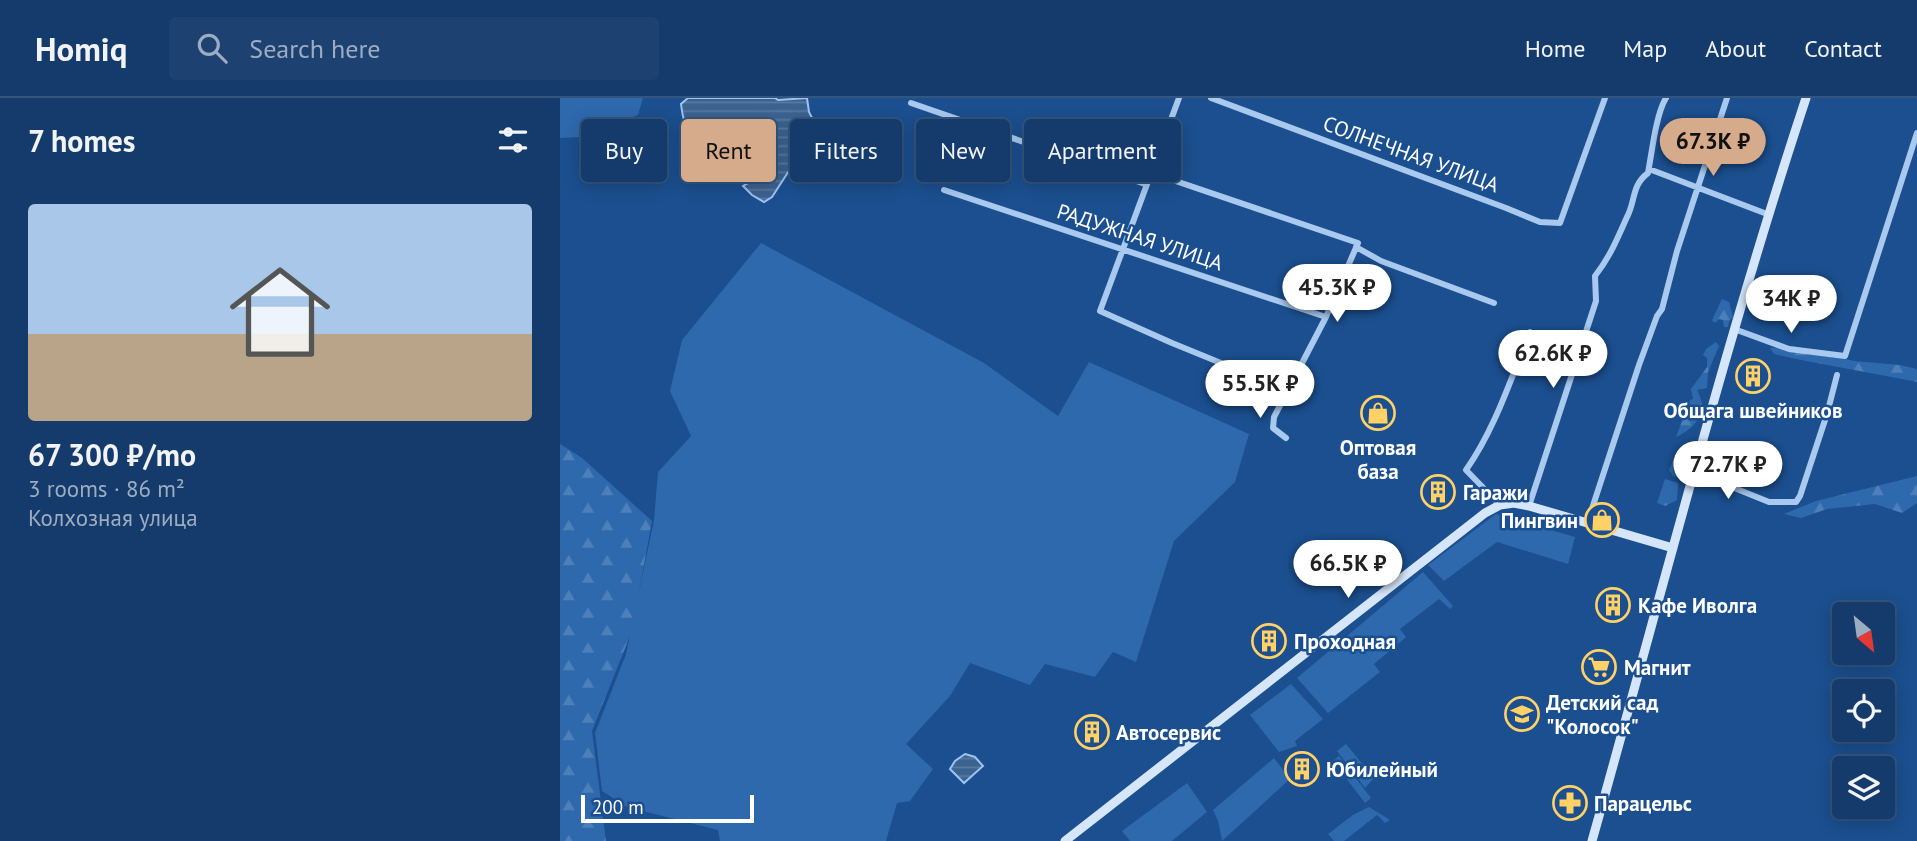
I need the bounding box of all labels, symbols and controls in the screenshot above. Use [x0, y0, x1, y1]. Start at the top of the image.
search box [169, 17, 659, 80]
text: Homiq [35, 27, 127, 70]
icon: search [193, 29, 231, 67]
text: Search here [249, 32, 380, 65]
text: Home [1525, 33, 1585, 64]
text: Map [1623, 33, 1667, 64]
text: About [1705, 33, 1766, 64]
text: Contact [1804, 33, 1882, 64]
street label: СОЛНЕЧНАЯ УЛИЦА [1319, 110, 1503, 199]
pin: 67.3K ₽ [1648, 118, 1778, 178]
chip: Buy [581, 119, 667, 182]
chip: Rent [681, 119, 776, 182]
chip: Filters [790, 119, 902, 182]
chip: New [916, 119, 1010, 182]
chip: Apartment [1024, 119, 1181, 182]
text: 7 homes [28, 121, 136, 160]
icon: filters [494, 121, 532, 159]
text: 67.3K ₽ [1676, 126, 1750, 155]
street label: РАДУЖНАЯ УЛИЦА [1054, 197, 1227, 277]
icon: home [217, 249, 343, 375]
pin: 45.3K ₽ [1272, 264, 1402, 324]
text: 45.3K ₽ [1298, 272, 1376, 301]
pin: 34K ₽ [1742, 275, 1840, 335]
text: 34K ₽ [1762, 283, 1820, 312]
pin: 62.6K ₽ [1488, 330, 1618, 390]
text: 62.6K ₽ [1514, 338, 1592, 367]
building icon: Общага швейников [1734, 357, 1772, 395]
pin: 55.5K ₽ [1195, 360, 1325, 420]
text: 55.5K ₽ [1221, 368, 1299, 397]
shop icon: Оптовая база [1359, 394, 1397, 432]
place label: Общага швейников [1664, 397, 1842, 424]
place label: Оптовая база [1340, 434, 1416, 485]
text: 67 300 ₽/mo [28, 435, 196, 474]
pin: 72.7K ₽ [1663, 442, 1793, 501]
text: 72.7K ₽ [1689, 449, 1767, 478]
building icon: Гаражи [1419, 473, 1457, 511]
text: 3 rooms · 86 m² [28, 474, 185, 503]
place label: Гаражи [1463, 479, 1528, 506]
shop icon: Пингвин [1583, 501, 1621, 539]
text: Колхозная улица [28, 503, 198, 532]
place label: Пингвин [1501, 507, 1578, 534]
pin: 66.5K ₽ [1283, 540, 1413, 600]
text: 66.5K ₽ [1309, 548, 1387, 577]
building icon: Кафе Иволга [1594, 586, 1632, 624]
place label: Кафе Иволга [1638, 592, 1757, 619]
north arrow [1832, 602, 1895, 665]
map controls [1832, 602, 1895, 819]
building icon: Проходная [1250, 622, 1288, 660]
place label: Проходная [1294, 628, 1396, 655]
supermarket icon: Магнит [1580, 648, 1618, 686]
place label: Магнит [1624, 654, 1691, 681]
button: locate [1832, 679, 1895, 742]
place label: Детский сад "Колосок" [1546, 689, 1659, 740]
school or university icon: Детский сад "Колосок" [1503, 695, 1541, 733]
building icon: Автосервис [1073, 713, 1111, 751]
place label: Автосервис [1116, 719, 1221, 746]
building icon: Юбилейный [1283, 750, 1321, 788]
place label: Юбилейный [1326, 756, 1438, 783]
button: layers [1832, 756, 1895, 819]
pharmacy icon: Парацельс [1551, 784, 1589, 822]
place label: Парацельс [1594, 790, 1692, 817]
scale bar [581, 792, 754, 824]
text: 200 m [592, 795, 644, 819]

